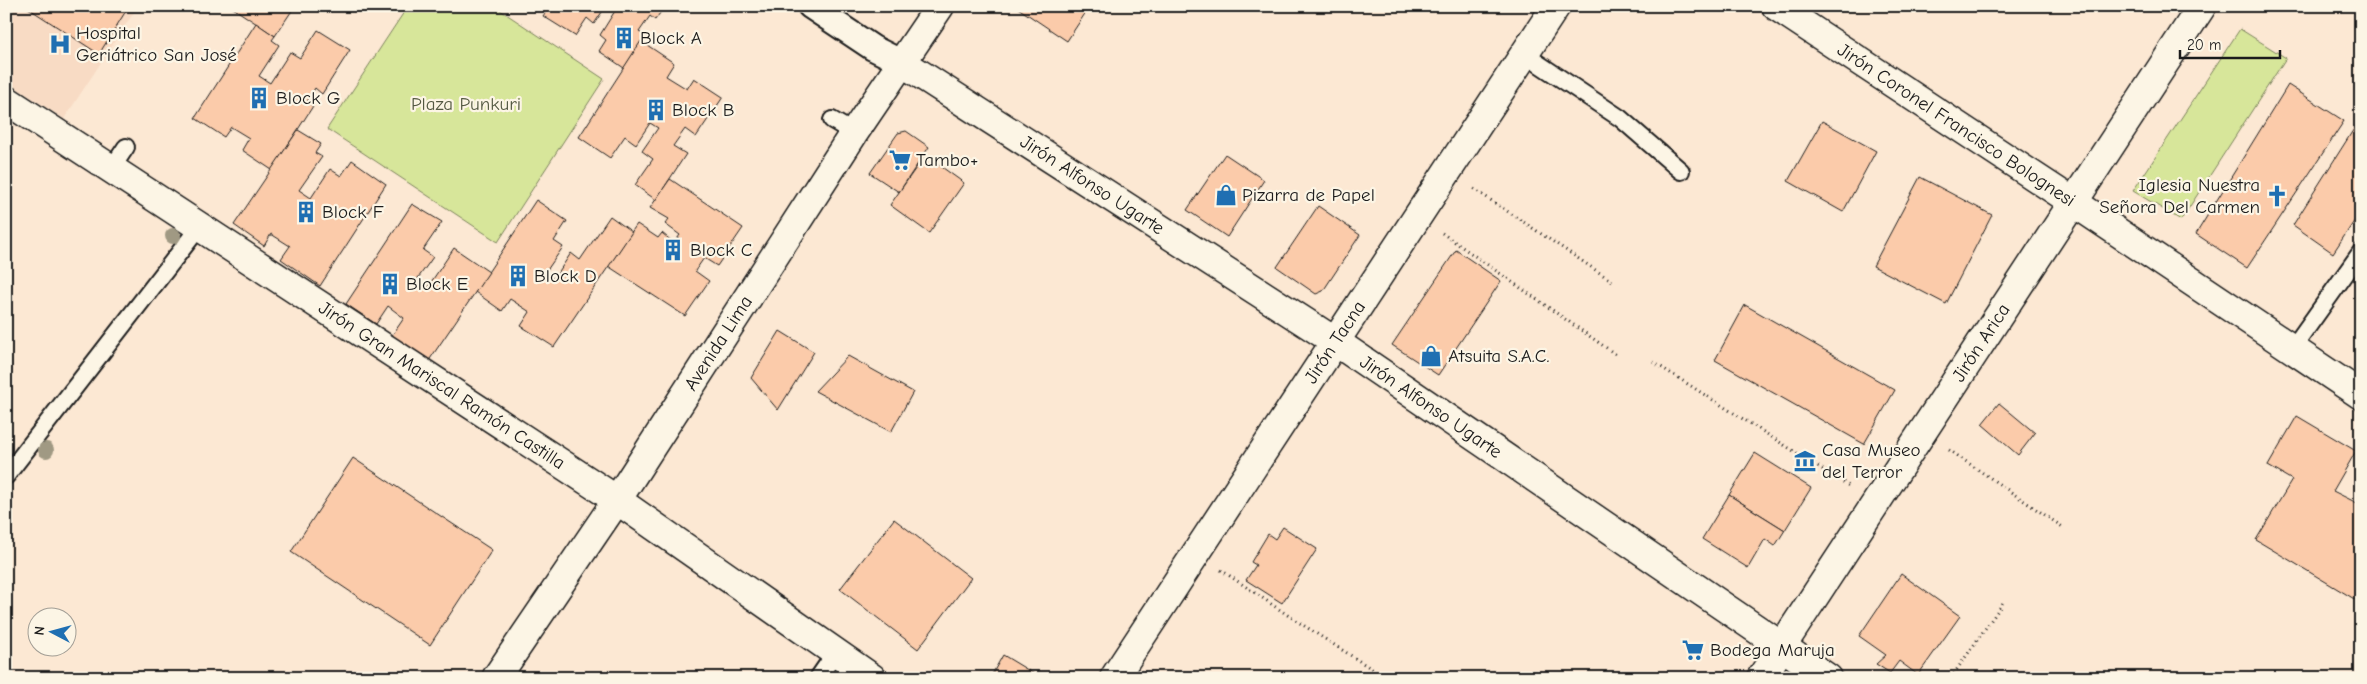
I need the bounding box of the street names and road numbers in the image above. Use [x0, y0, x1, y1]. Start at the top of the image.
street label: Jirón Coronel Francisco Bolognesi [1833, 39, 2079, 211]
street label: Jirón Alfonso Ugarte [1016, 130, 1168, 239]
street label: Avenida Lima [680, 292, 757, 395]
street label: Jirón Gran Mariscal Ramón Castilla [314, 297, 569, 474]
street label: Jirón Tacna [1300, 297, 1370, 388]
street label: Jirón Arica [1947, 300, 2015, 386]
street label: Jirón Alfonso Ugarte [1356, 351, 1506, 463]

